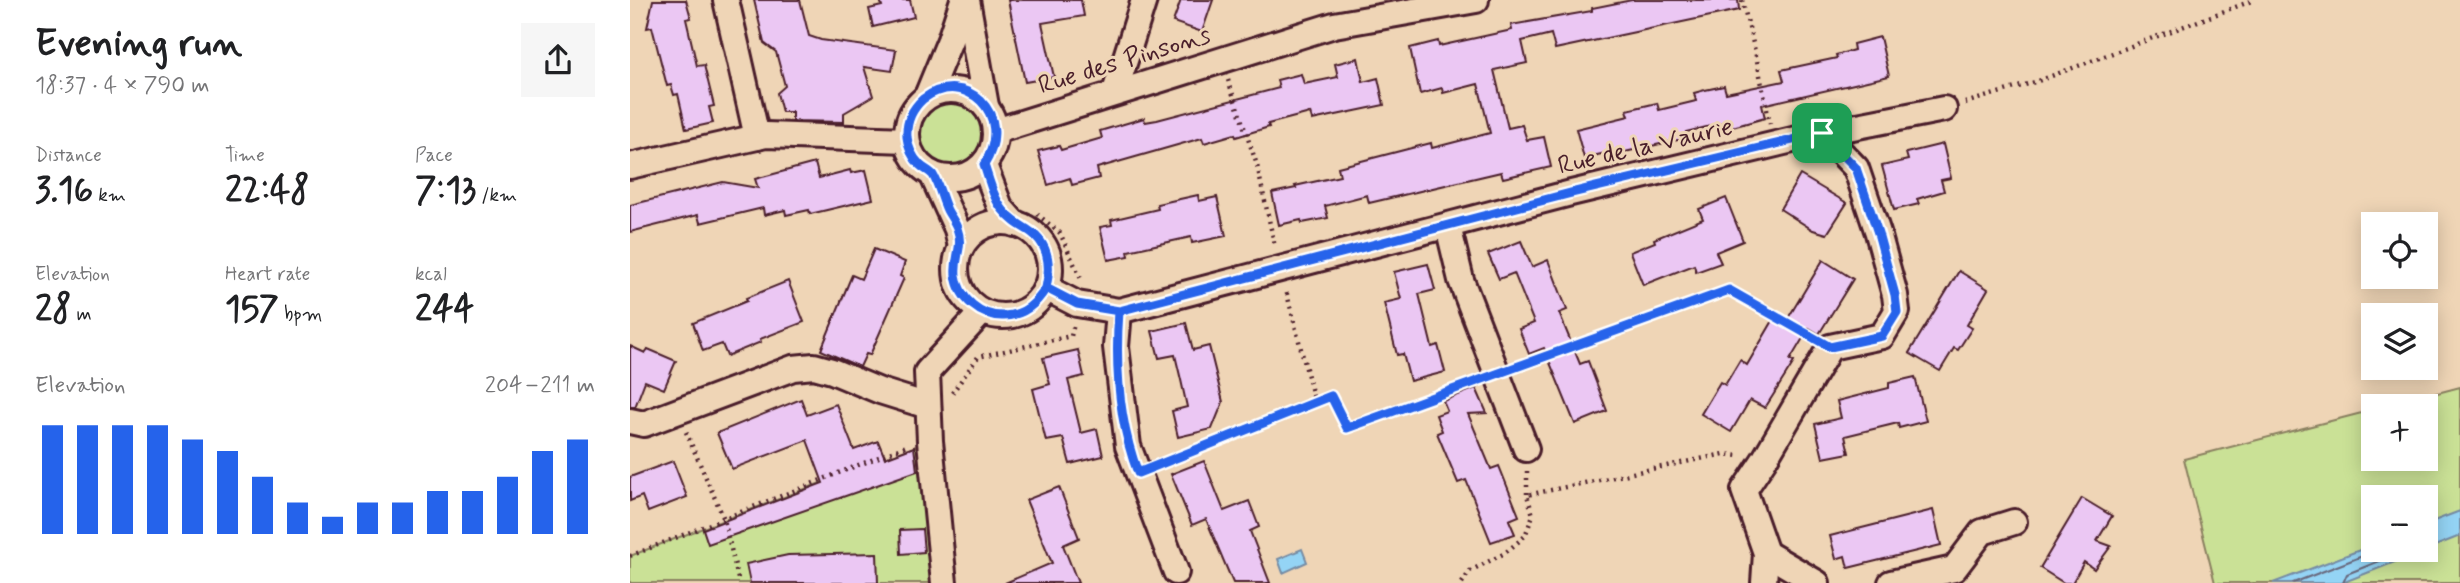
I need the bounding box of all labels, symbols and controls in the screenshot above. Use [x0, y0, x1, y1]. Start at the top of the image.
street label: Rue des Pinsons [1034, 19, 1215, 103]
text: Evening run [35, 20, 242, 69]
button: share [521, 23, 595, 97]
text: 18:37 · 4 × 790 m [35, 71, 210, 101]
pin [1792, 103, 1852, 163]
street label: Rue de la Vaurie [1554, 110, 1736, 184]
icon: arrive [1803, 114, 1841, 152]
text: Distance [35, 143, 102, 168]
text: Time [225, 143, 265, 168]
text: Pace [415, 143, 453, 168]
text: 3.16 [35, 168, 93, 214]
text: 22:48 [225, 168, 310, 214]
text: 7:13 [415, 168, 476, 214]
text: km [93, 183, 126, 208]
text: /km [476, 183, 517, 208]
map controls [2361, 212, 2438, 562]
button: locate [2361, 212, 2438, 289]
text: Elevation [35, 262, 110, 287]
text: Heart rate [225, 262, 310, 287]
text: kcal [415, 262, 447, 287]
text: 28 [35, 287, 71, 333]
text: 157 [225, 287, 279, 333]
text: 244 [415, 287, 474, 333]
text: m [71, 302, 92, 327]
text: bpm [279, 302, 322, 327]
button: layers [2361, 303, 2438, 380]
text: Elevation [35, 371, 126, 401]
text: 204–211 m [485, 371, 595, 401]
button: + [2361, 394, 2438, 471]
button: − [2361, 485, 2438, 562]

